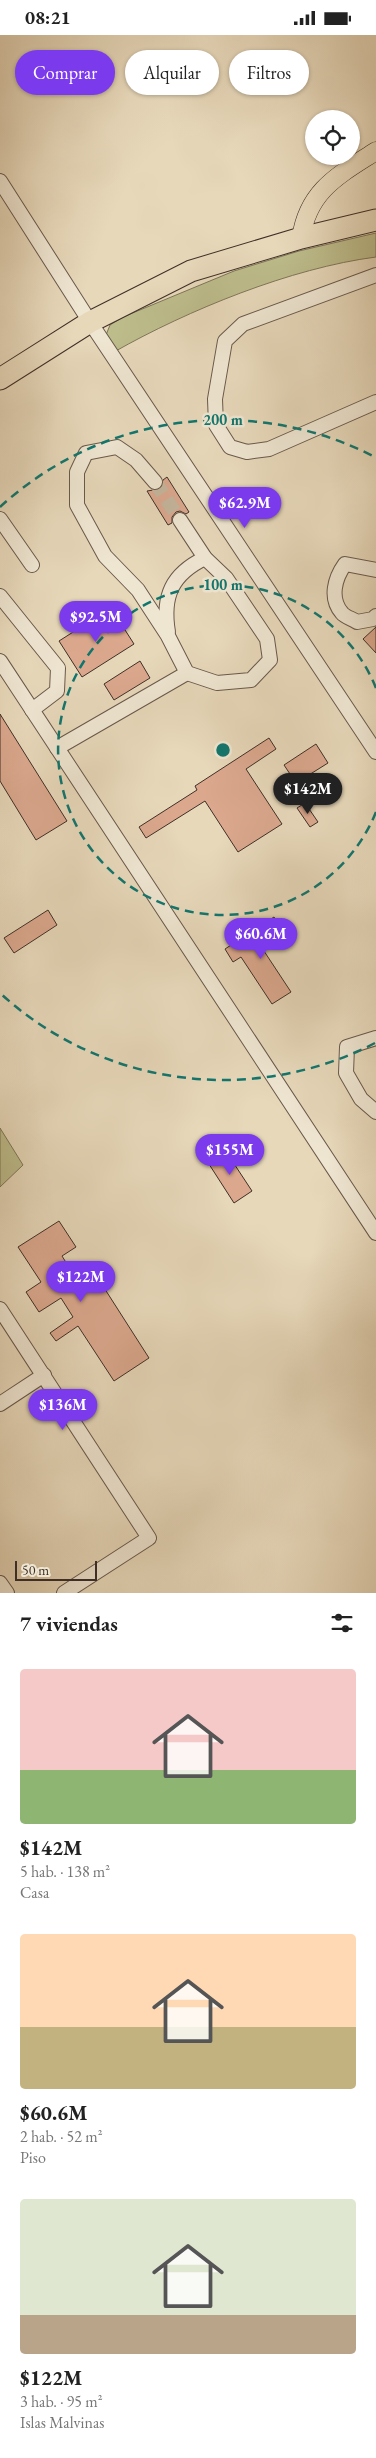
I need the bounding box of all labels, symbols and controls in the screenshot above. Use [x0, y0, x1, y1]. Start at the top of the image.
text: 08:21 [25, 5, 71, 30]
chip: Comprar [15, 50, 115, 95]
chip: Alquilar [125, 50, 219, 95]
chip: Filtros [229, 50, 309, 95]
map controls [305, 110, 360, 165]
button: locate [305, 110, 360, 165]
text: 200 m [203, 410, 243, 429]
pin: $62.9M [204, 487, 286, 529]
text: $62.9M [219, 492, 271, 513]
text: 100 m [203, 575, 243, 594]
pin: $92.5M [55, 601, 137, 643]
text: $92.5M [70, 606, 122, 627]
centre of rings [214, 741, 232, 759]
pin: $142M [273, 773, 343, 815]
text: $142M [284, 778, 332, 799]
pin: $60.6M [220, 917, 302, 960]
text: $60.6M [235, 923, 287, 944]
pin: $155M [195, 1133, 265, 1176]
text: $155M [206, 1139, 254, 1160]
pin: $122M [46, 1261, 116, 1303]
text: $122M [57, 1266, 105, 1287]
pin: $136M [28, 1389, 98, 1431]
text: $136M [39, 1394, 87, 1415]
scale bar [15, 1558, 98, 1581]
text: 50 m [22, 1561, 49, 1579]
icon: filters [328, 1609, 356, 1637]
text: 7 viviendas [20, 1610, 118, 1637]
icon: home [143, 1701, 233, 1791]
text: $142M [20, 1834, 82, 1861]
text: 5 hab. · 138 m² [20, 1861, 110, 1882]
text: Casa [20, 1882, 49, 1903]
icon: home [143, 1966, 233, 2056]
text: $60.6M [20, 2099, 87, 2126]
text: 2 hab. · 52 m² [20, 2126, 102, 2147]
text: Piso [20, 2147, 46, 2168]
icon: home [143, 2231, 233, 2321]
text: $122M [20, 2364, 82, 2391]
text: 3 hab. · 95 m² [20, 2391, 102, 2412]
text: Islas Malvinas [20, 2412, 104, 2433]

